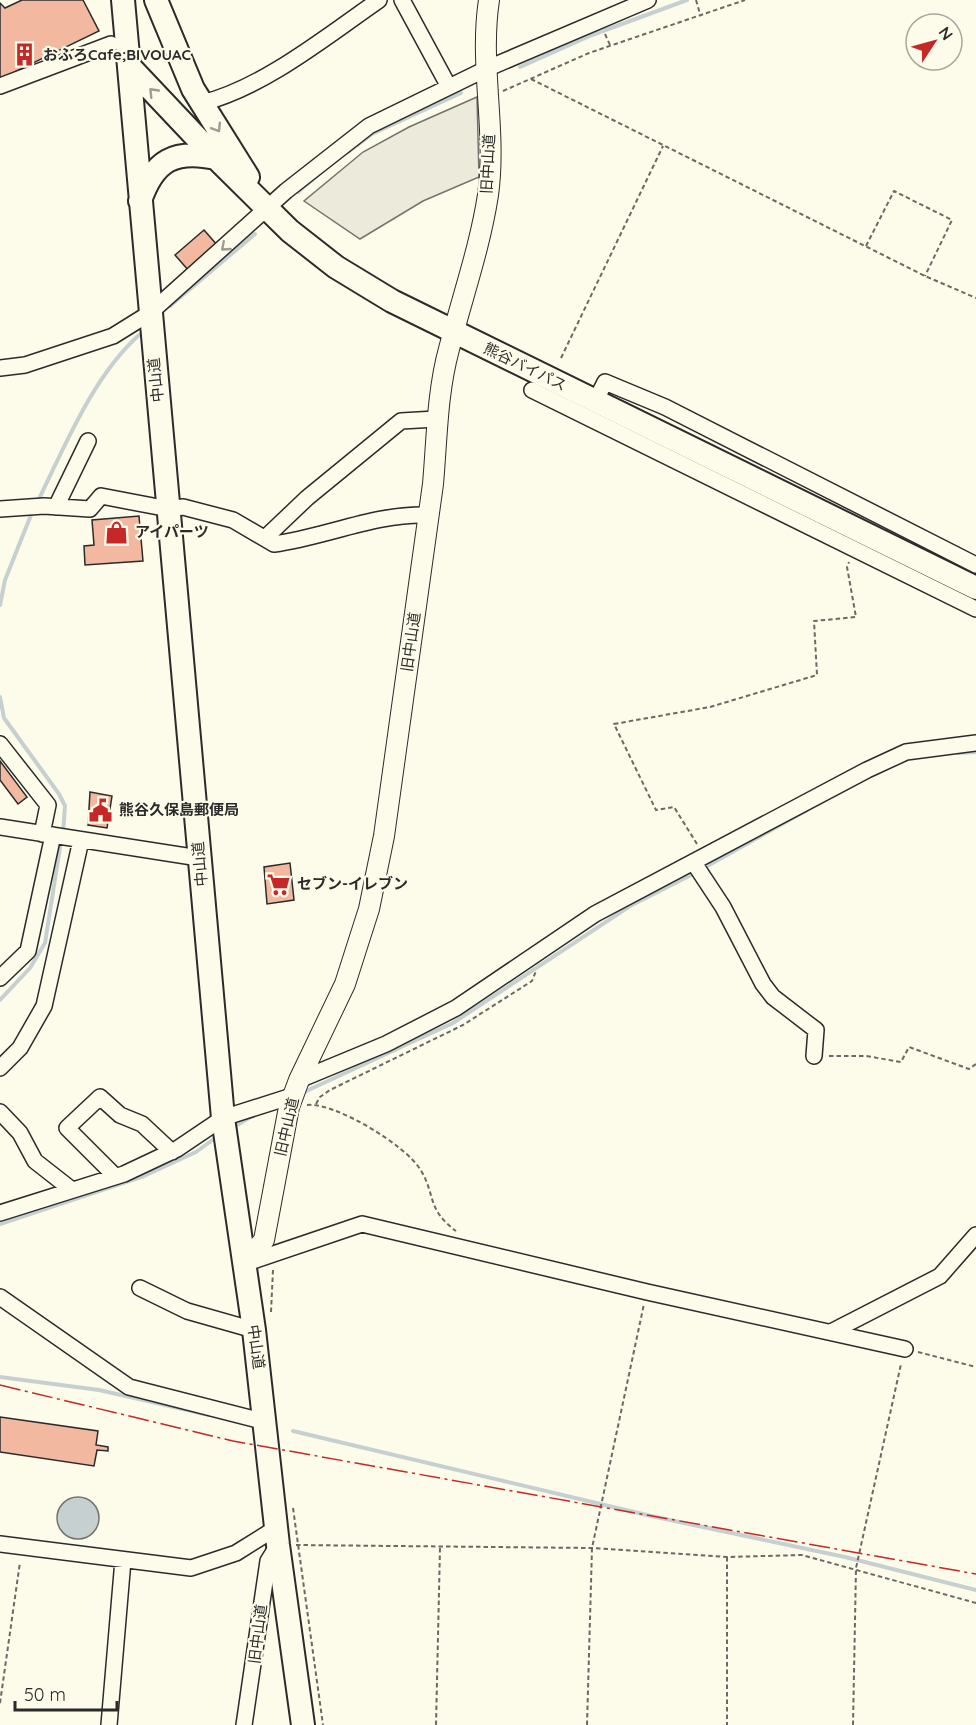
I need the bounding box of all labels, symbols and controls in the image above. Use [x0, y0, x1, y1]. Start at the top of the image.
north arrow [904, 12, 964, 72]
text: N [935, 23, 958, 44]
building icon: おふろCafe;BIVOUAC [12, 42, 38, 68]
place label: おふろCafe;BIVOUAC [43, 45, 191, 64]
one-way arrow [150, 89, 161, 100]
one-way arrow [210, 122, 221, 133]
street label: 旧中山道 [476, 134, 499, 194]
one-way arrow [221, 240, 231, 251]
street label: 熊谷バイパス [481, 338, 570, 395]
street label: 中山道 [144, 357, 167, 403]
shop icon: アイパーツ [104, 519, 130, 545]
place label: アイパーツ [135, 522, 209, 541]
street label: 旧中山道 [397, 611, 424, 673]
public building icon: 熊谷久保島郵便局 [88, 797, 114, 823]
place label: 熊谷久保島郵便局 [119, 800, 239, 819]
street label: 中山道 [188, 841, 211, 887]
supermarket icon: セブン-イレブン [266, 871, 292, 897]
place label: セブン-イレブン [297, 874, 408, 893]
street label: 旧中山道 [271, 1096, 303, 1158]
street label: 中山道 [244, 1323, 269, 1371]
street label: 旧中山道 [244, 1603, 271, 1665]
scale bar [15, 1674, 117, 1712]
text: 50 m [24, 1683, 66, 1706]

